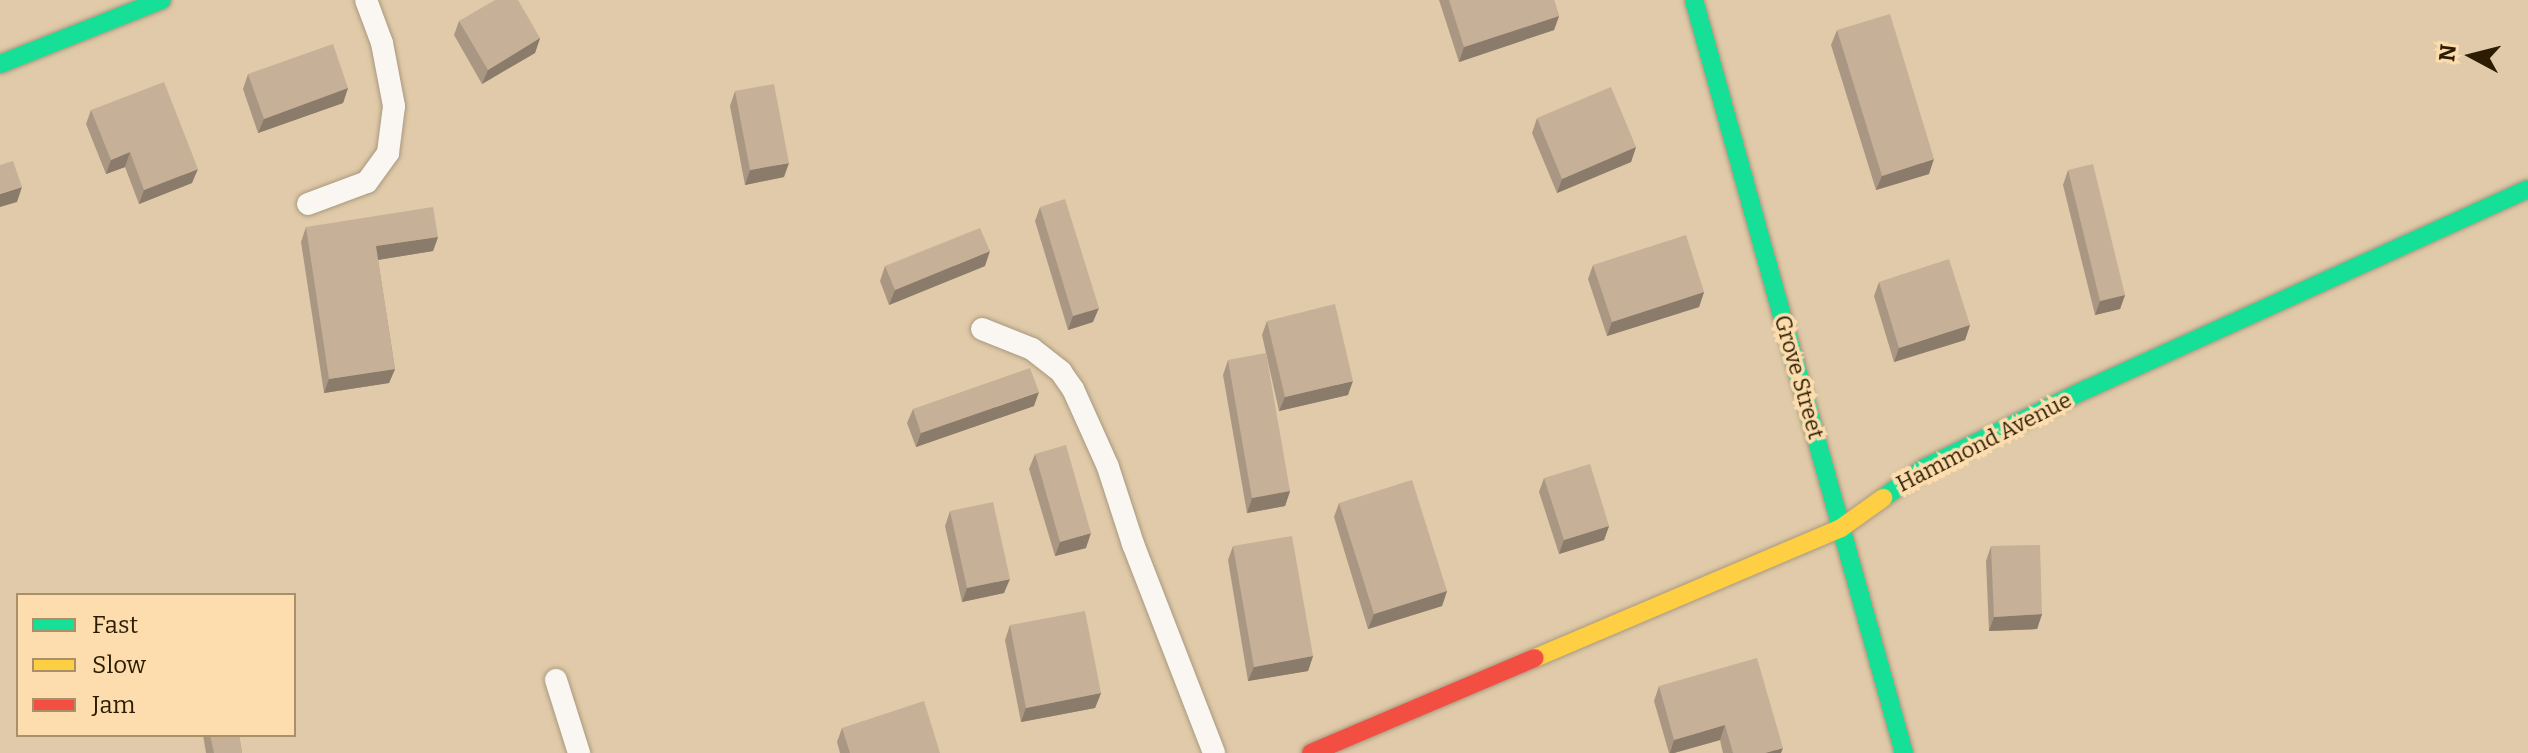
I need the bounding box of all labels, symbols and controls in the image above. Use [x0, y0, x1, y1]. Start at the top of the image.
north arrow [2432, 16, 2512, 96]
text: N [2433, 43, 2462, 63]
street label: Grove Street [1769, 312, 1829, 442]
street label: Hammond Avenue [1892, 387, 2076, 497]
legend [16, 593, 296, 737]
text: Fast [92, 611, 138, 639]
text: Slow [92, 651, 146, 679]
text: Jam [92, 691, 135, 719]

